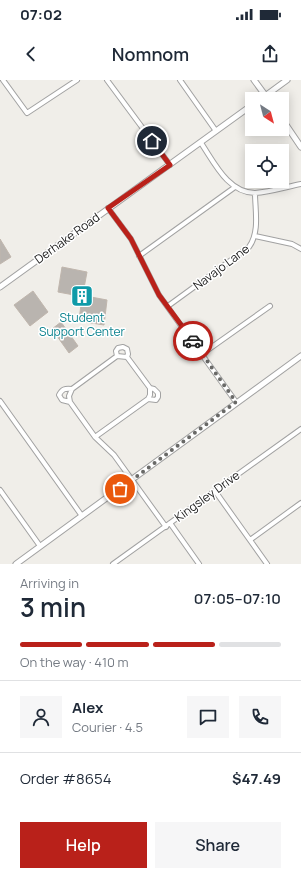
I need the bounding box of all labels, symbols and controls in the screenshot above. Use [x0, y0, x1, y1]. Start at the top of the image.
text: 07:02 [20, 4, 62, 25]
text: Nomnom [112, 42, 189, 66]
icon: back [20, 43, 42, 65]
icon: share [259, 43, 281, 65]
north arrow [245, 92, 289, 136]
map controls [245, 92, 289, 188]
pin [135, 124, 169, 158]
icon: home [141, 130, 163, 152]
button: locate [245, 144, 289, 188]
street label: Derhake Road [31, 209, 103, 267]
street label: Navajo Lane [189, 240, 253, 294]
building icon: Student Support Center [69, 283, 95, 309]
place label: Student Support Center [39, 309, 126, 340]
courier [173, 321, 213, 361]
icon: car [182, 330, 204, 352]
street label: Kingsley Drive [171, 467, 243, 525]
pin [103, 472, 137, 506]
icon: bag [109, 478, 131, 500]
text: Arriving in [20, 574, 79, 592]
text: 07:05–07:10 [194, 588, 281, 609]
text: 3 min [20, 589, 86, 625]
text: On the way · 410 m [20, 653, 129, 671]
button: person [20, 696, 62, 738]
button: chat [187, 696, 229, 738]
button: phone [239, 696, 281, 738]
text: Alex [72, 697, 103, 718]
text: Courier · 4.5 [72, 718, 143, 736]
text: Order #8654 [20, 768, 112, 789]
text: $47.49 [232, 768, 281, 789]
button: Help [20, 822, 147, 868]
button: Share [155, 822, 281, 868]

